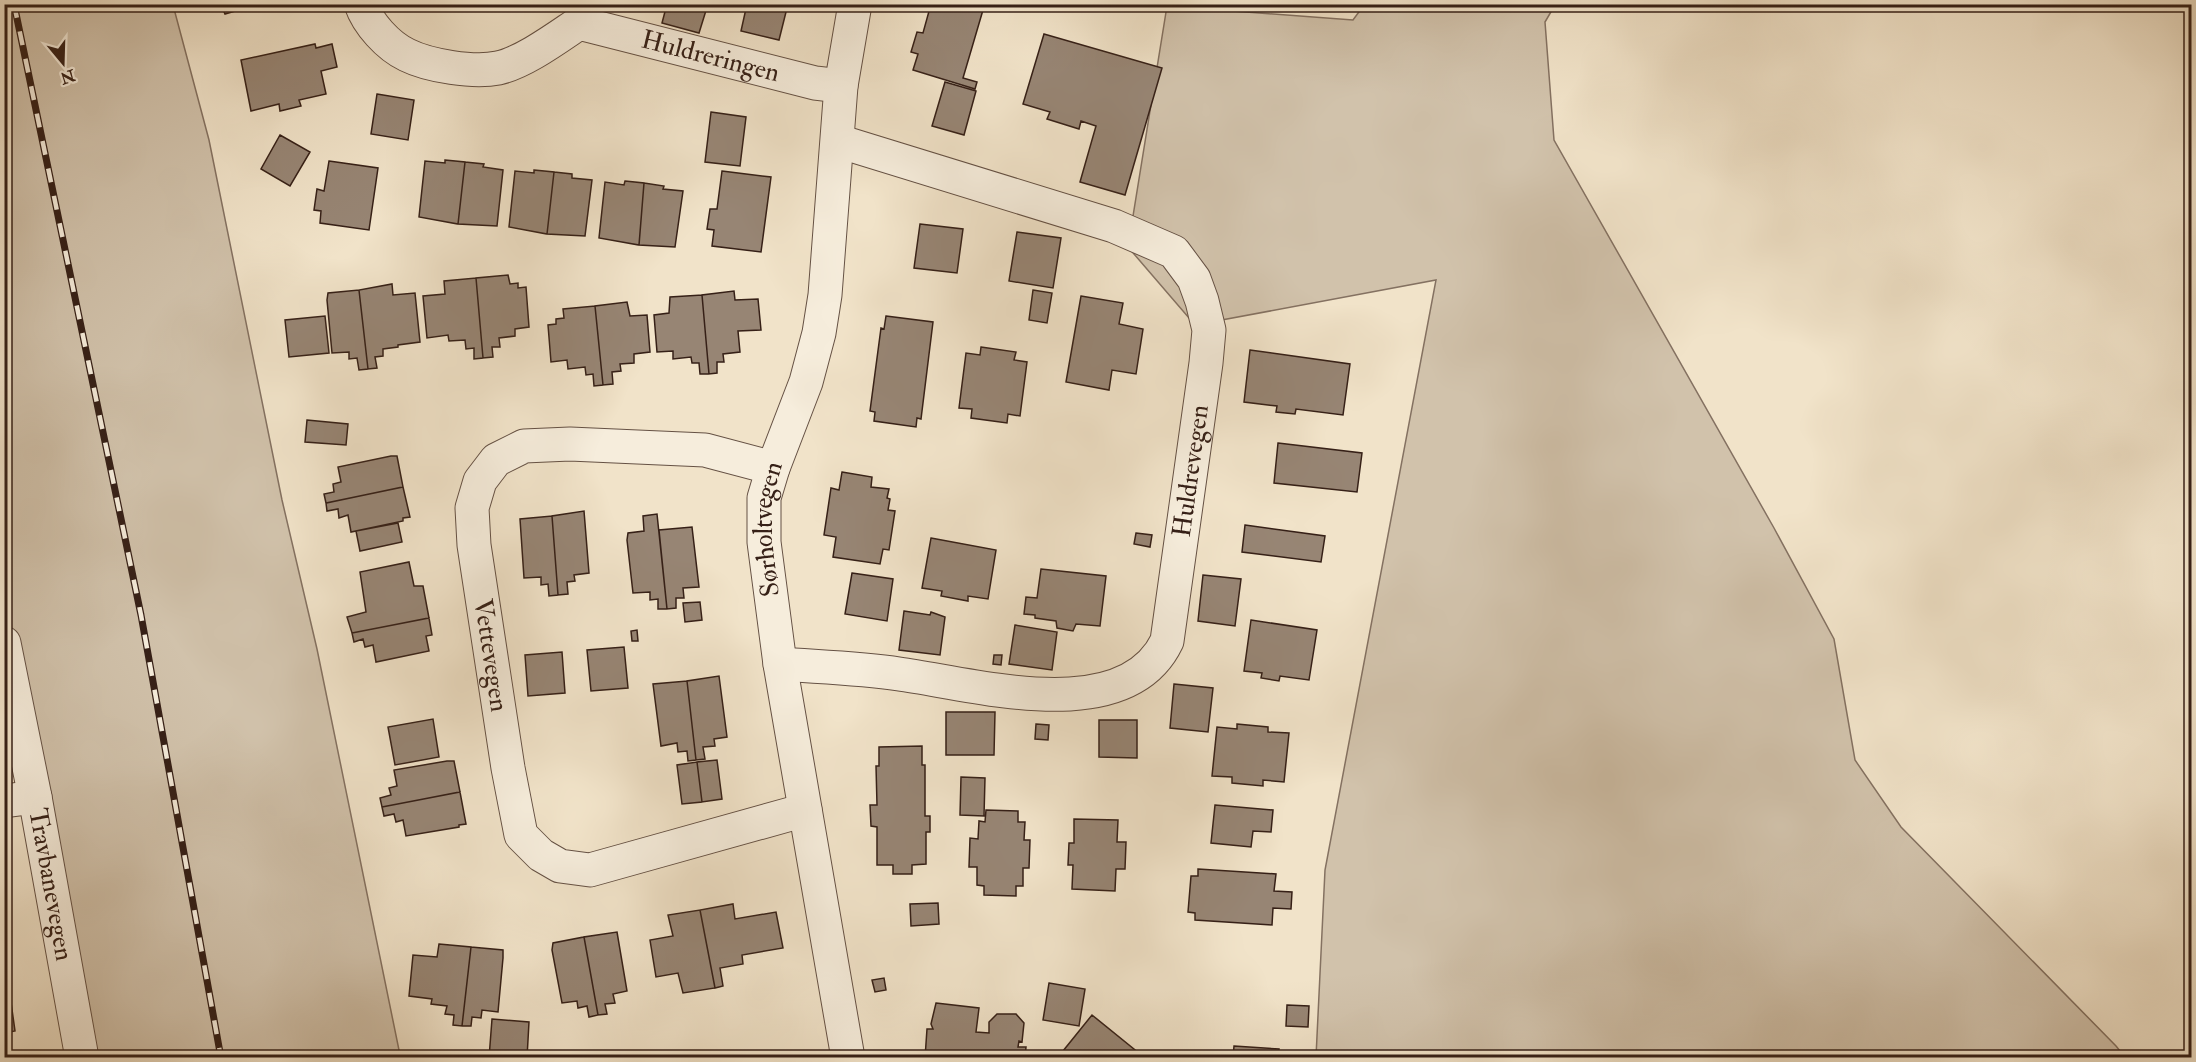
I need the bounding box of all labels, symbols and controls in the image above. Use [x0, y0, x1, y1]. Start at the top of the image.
street label: Huldreringen [638, 23, 783, 89]
north arrow [33, 33, 93, 93]
text: N [57, 64, 79, 88]
street label: Huldrevegen [1166, 403, 1216, 539]
street label: Sørholtvegen [748, 458, 790, 599]
street label: Vettevegen [466, 597, 515, 714]
street label: Travbanevegen [21, 806, 80, 963]

